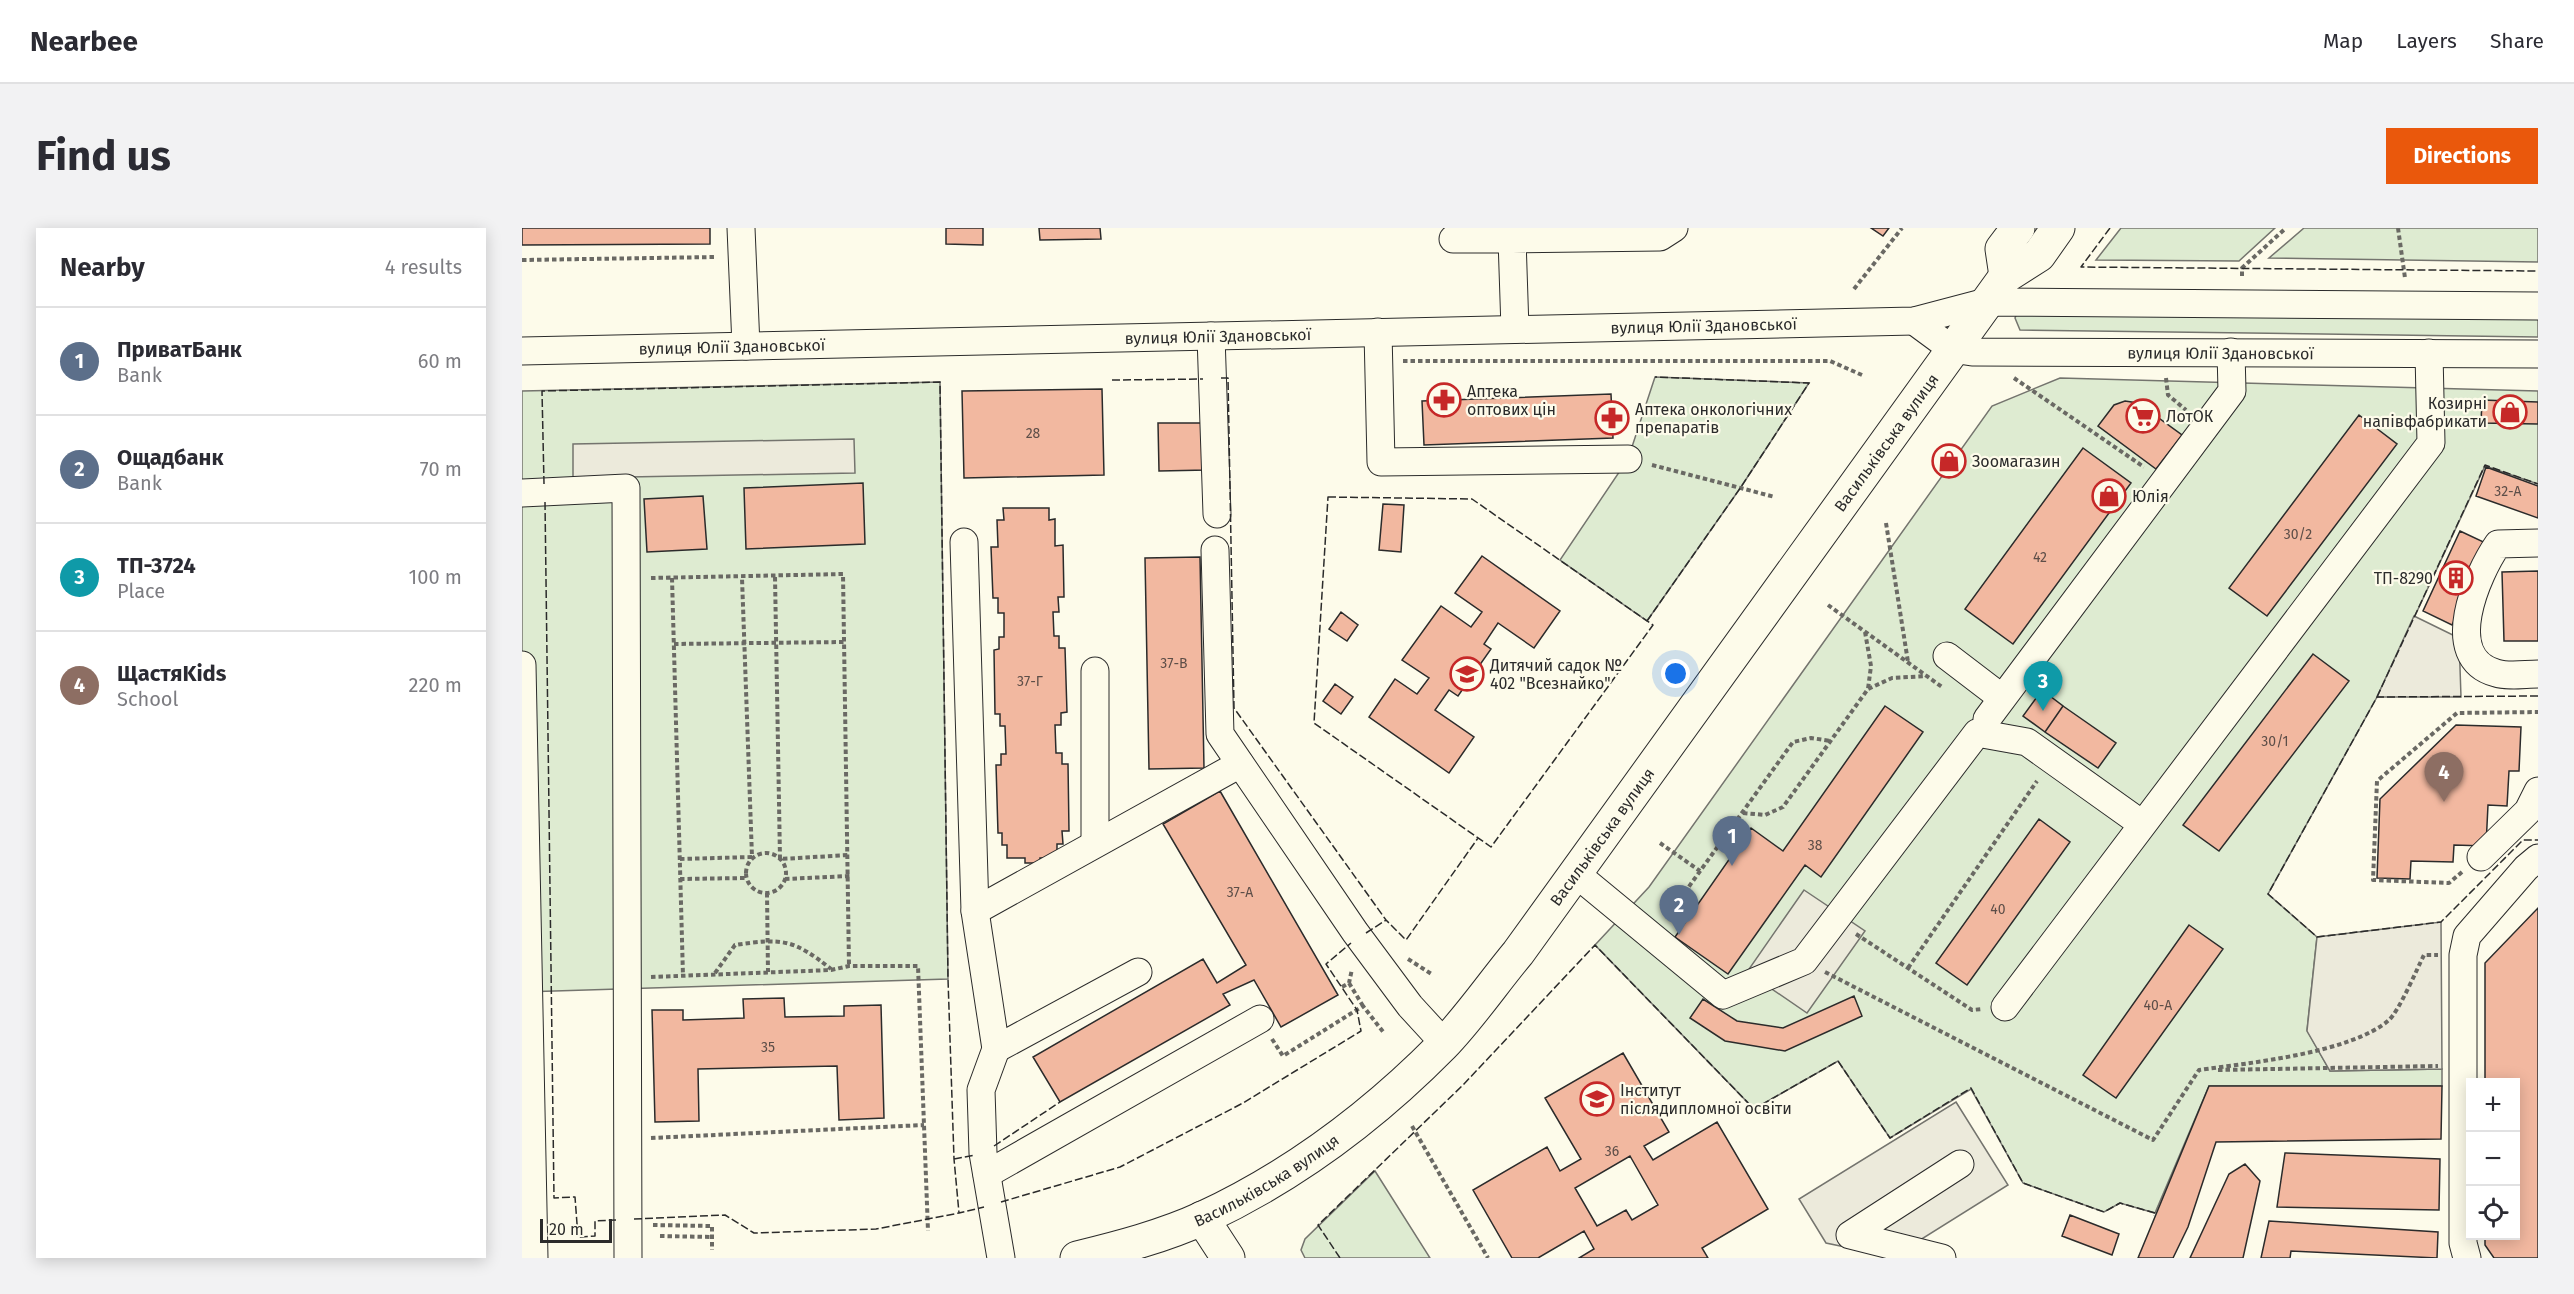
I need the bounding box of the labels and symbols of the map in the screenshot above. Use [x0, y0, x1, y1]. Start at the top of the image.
street label: вулиця Юлії Здановської [1610, 315, 1798, 338]
street label: вулиця Юлії Здановської [1124, 325, 1312, 348]
street label: вулиця Юлії Здановської [638, 335, 826, 358]
street label: вулиця Юлії Здановської [2127, 344, 2314, 363]
street label: Васильківська вулиця [1830, 370, 1943, 515]
pharmacy icon: Аптека оптових цін [1426, 382, 1462, 418]
place label: Аптека оптових цін [1467, 382, 1556, 419]
place label: Козирні напівфабрикати [2363, 394, 2487, 431]
shop icon: Козирні напівфабрикати [2492, 394, 2528, 430]
supermarket icon: ЛотОК [2125, 398, 2161, 434]
pharmacy icon: Аптека онкологічних препаратів [1594, 400, 1630, 436]
place label: Аптека онкологічних препаратів [1635, 400, 1792, 437]
place label: ЛотОК [2166, 407, 2214, 426]
house number: 28 [1026, 425, 1041, 442]
shop icon: Зоомагазин [1931, 443, 1967, 479]
place label: Зоомагазин [1972, 452, 2060, 471]
shop icon: Юлія [2091, 478, 2127, 514]
house number: 32-А [2494, 483, 2522, 500]
place label: Юлія [2132, 487, 2169, 506]
house number: 30/2 [2284, 526, 2312, 543]
house number: 42 [2033, 549, 2047, 566]
building icon: ТП-8290 [2438, 560, 2474, 596]
place label: ТП-8290 [2374, 569, 2433, 588]
house number: 37-В [1160, 655, 1188, 672]
school or university icon: Дитячий садок № 402 "Всезнайко" [1449, 656, 1485, 692]
place label: Дитячий садок № 402 "Всезнайко" [1489, 656, 1622, 693]
your location [1661, 659, 1690, 688]
pin: 3 [2024, 662, 2062, 711]
house number: 37-Г [1017, 673, 1043, 690]
house number: 30/1 [2261, 733, 2289, 750]
pin: 4 [2424, 752, 2464, 802]
street label: Васильківська вулиця [1546, 764, 1658, 910]
pin: 1 [1712, 816, 1752, 866]
house number: 38 [1808, 837, 1823, 854]
house number: 37-А [1227, 884, 1253, 901]
pin: 2 [1660, 886, 1698, 935]
house number: 40 [1990, 901, 2006, 918]
house number: 40-А [2144, 997, 2172, 1014]
house number: 35 [761, 1039, 775, 1056]
school or university icon: Інститут післядипломної освіти [1579, 1081, 1615, 1117]
place label: Інститут післядипломної освіти [1620, 1081, 1792, 1118]
street label: Васильківська вулиця [1191, 1130, 1343, 1231]
house number: 36 [1605, 1143, 1619, 1160]
scale bar [540, 1216, 612, 1244]

